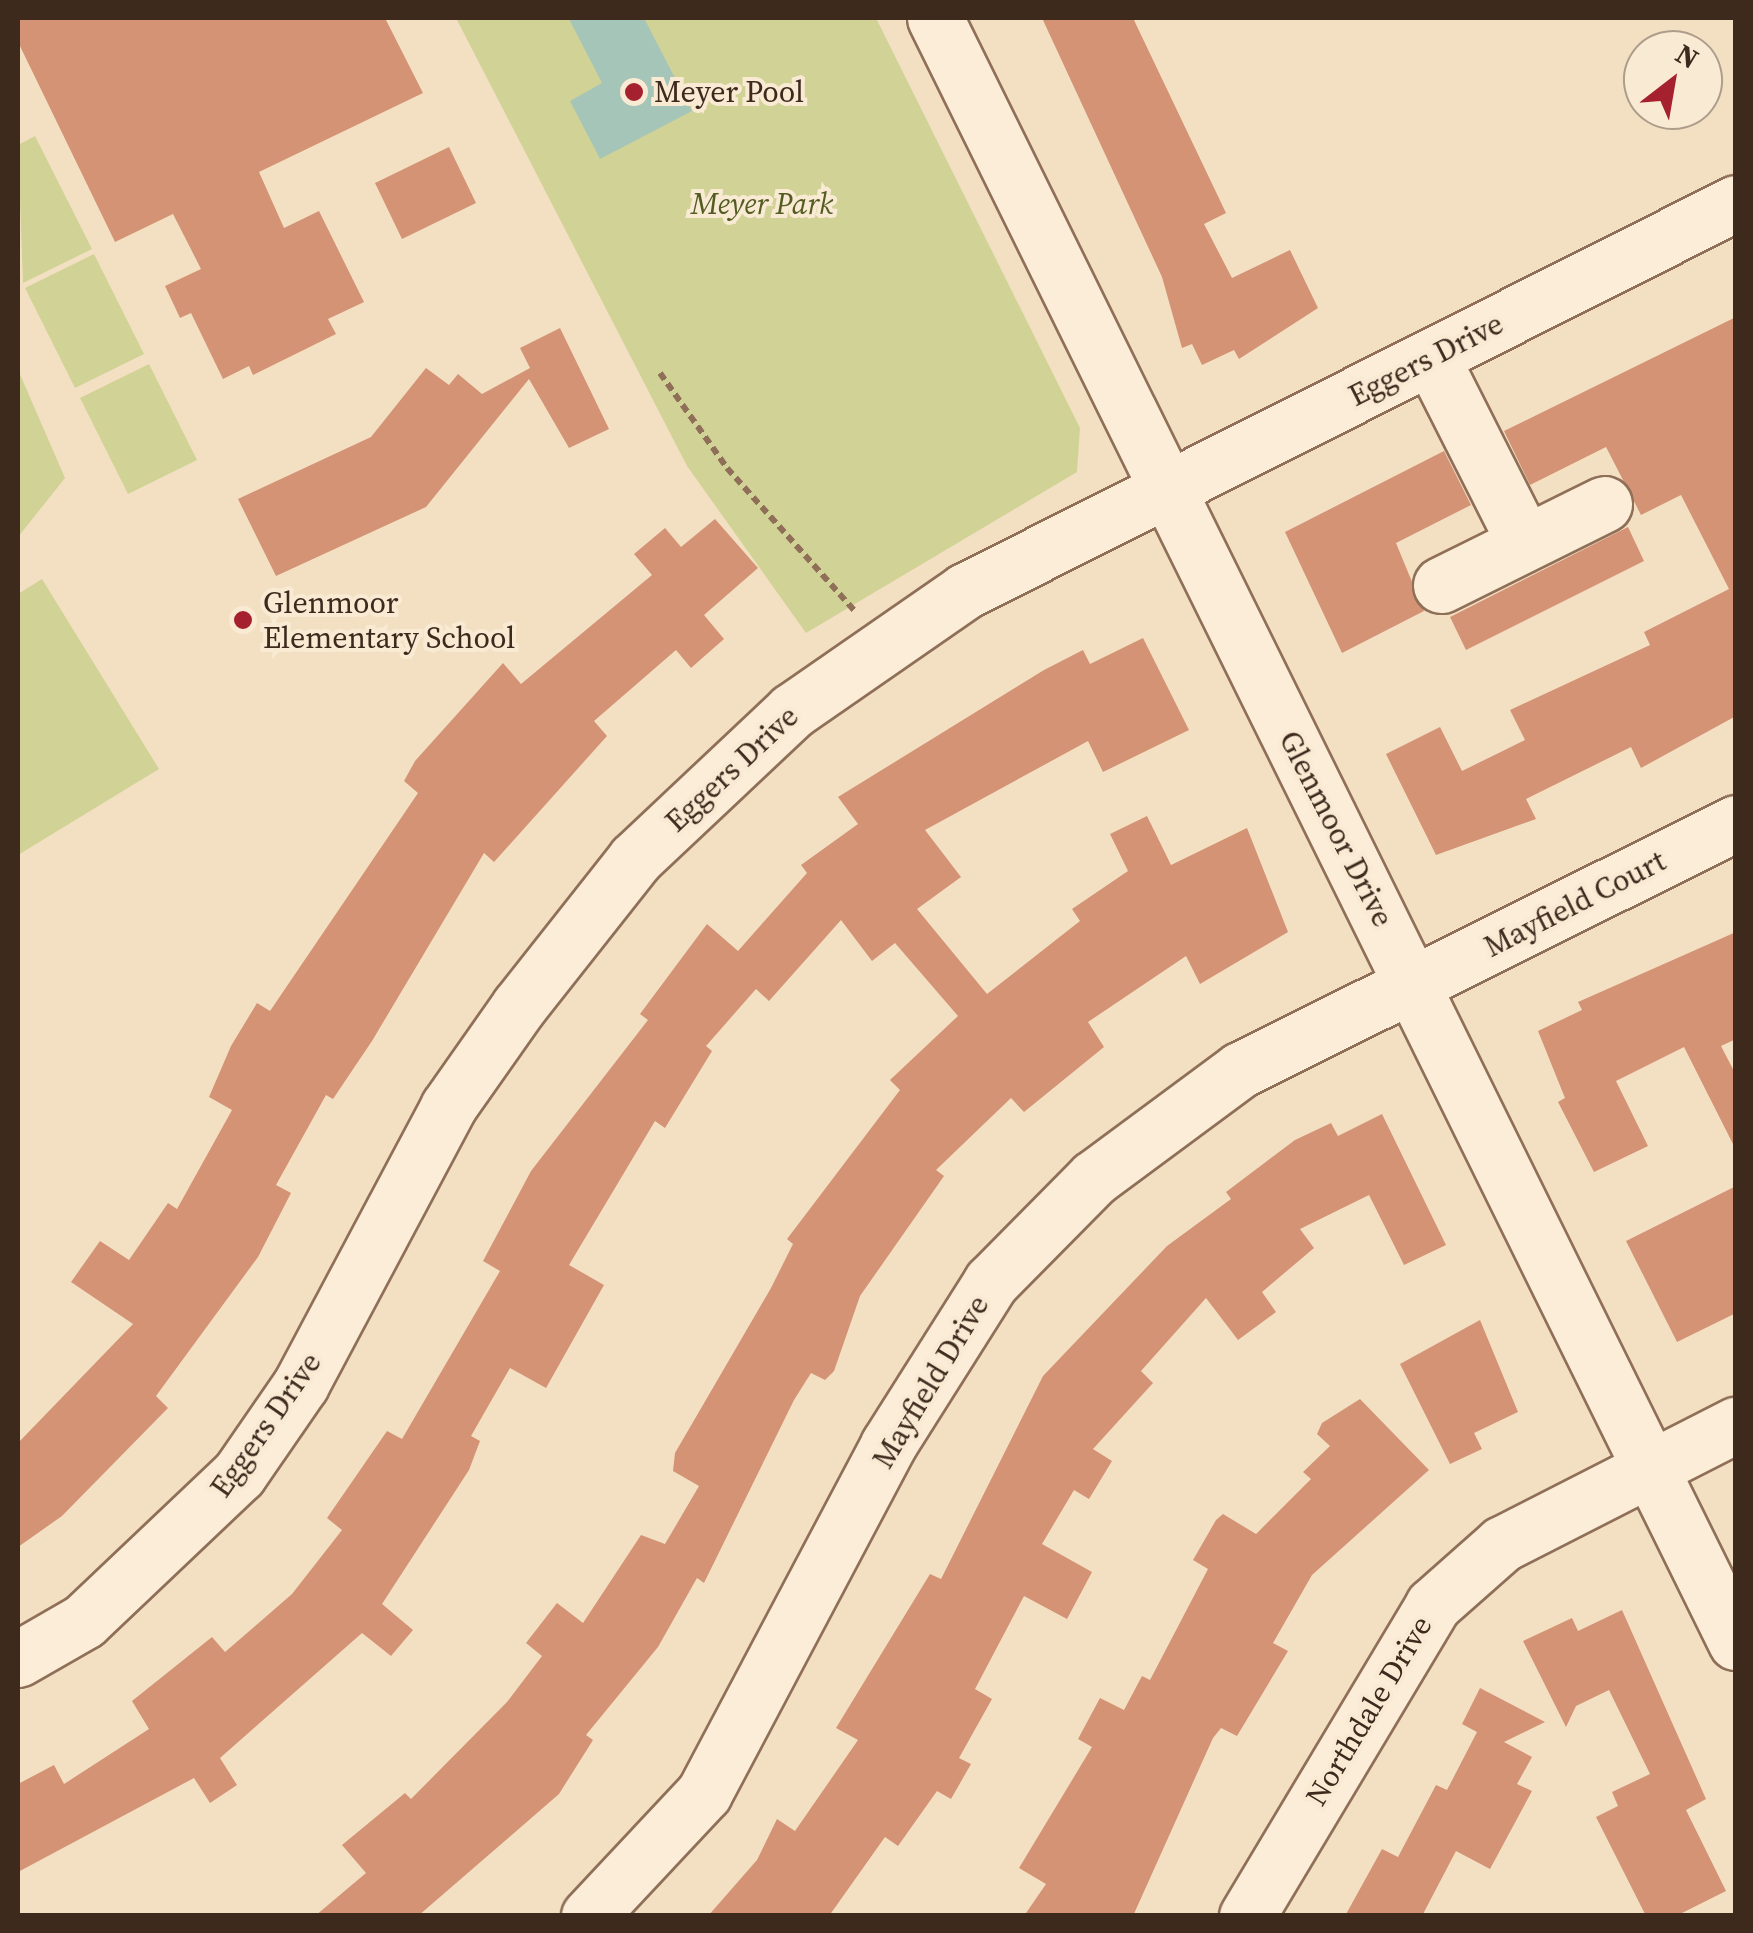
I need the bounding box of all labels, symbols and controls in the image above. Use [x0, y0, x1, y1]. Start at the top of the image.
north arrow [1623, 30, 1723, 130]
text: N [1669, 34, 1706, 78]
place label: Meyer Pool [654, 74, 804, 110]
marker: Meyer Pool [623, 81, 645, 103]
park label: Meyer Park [691, 186, 833, 222]
street label: Eggers Drive [1343, 306, 1509, 414]
place label: Glenmoor Elementary School [263, 585, 515, 656]
marker: Glenmoor Elementary School [232, 609, 254, 631]
street label: Eggers Drive [658, 698, 806, 840]
street label: Glenmoor Drive [1271, 725, 1401, 933]
street label: Mayfield Court [1478, 843, 1672, 965]
street label: Mayfield Drive [865, 1289, 997, 1475]
street label: Eggers Drive [203, 1346, 329, 1504]
street label: Northdale Drive [1298, 1610, 1440, 1812]

